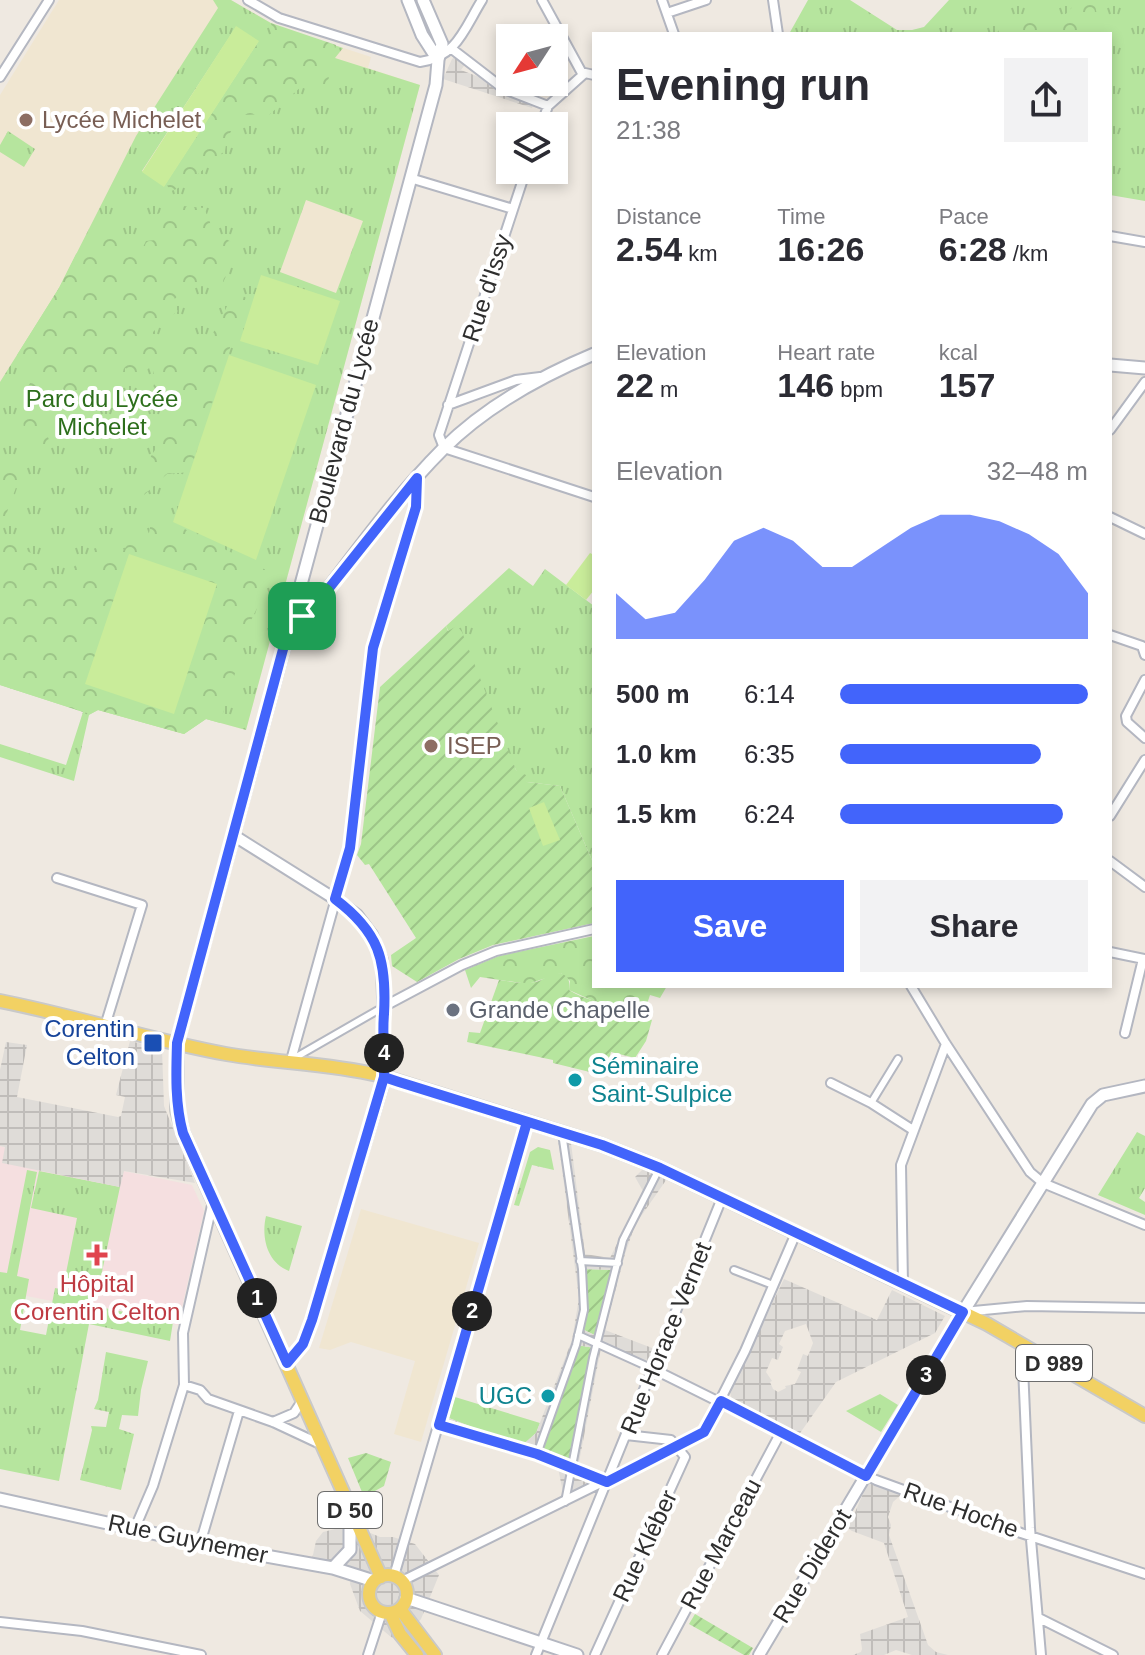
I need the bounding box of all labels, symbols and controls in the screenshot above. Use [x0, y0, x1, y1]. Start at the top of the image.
north arrow [496, 24, 568, 96]
map controls [496, 24, 568, 184]
button: share [1004, 58, 1088, 142]
text: Evening run [616, 60, 870, 109]
place label: Lycée Michelet [42, 106, 202, 133]
marker: Lycée Michelet [17, 111, 35, 129]
button: layers [496, 112, 568, 184]
text: 21:38 [616, 115, 681, 145]
text: Distance [616, 204, 702, 229]
text: Time [777, 204, 825, 229]
text: Pace [939, 204, 989, 229]
text: 2.54 [616, 230, 682, 268]
text: 16:26 [777, 230, 864, 268]
text: 6:28 [939, 230, 1007, 268]
street label: Rue d'Issy [456, 231, 517, 345]
text: km [682, 241, 718, 266]
text: /km [1007, 241, 1048, 266]
street label: Boulevard du Lycée [303, 315, 384, 526]
text: Elevation [616, 340, 707, 365]
text: Heart rate [777, 340, 875, 365]
text: kcal [939, 340, 978, 365]
text: 22 [616, 366, 654, 404]
text: 146 [777, 366, 834, 404]
text: 157 [939, 366, 995, 404]
text: m [654, 377, 678, 402]
text: bpm [834, 377, 883, 402]
park label: Parc du Lycée Michelet [26, 385, 178, 440]
text: Elevation [616, 456, 723, 486]
text: 32–48 m [987, 456, 1088, 486]
pin [268, 582, 336, 650]
icon: arrive [280, 594, 324, 638]
text: 500 m [616, 679, 690, 709]
text: 6:14 [744, 679, 795, 709]
place label: ISEP [447, 732, 502, 759]
marker: ISEP [422, 737, 440, 755]
text: 1.0 km [616, 739, 697, 769]
text: 6:35 [744, 739, 795, 769]
text: 1.5 km [616, 799, 697, 829]
text: 6:24 [744, 799, 795, 829]
button: Save [616, 880, 844, 972]
button: Share [860, 880, 1088, 972]
place label: Grande Chapelle [469, 996, 650, 1023]
marker: Grande Chapelle [444, 1001, 462, 1019]
place label: Corentin Celton [44, 1015, 135, 1070]
marker: Corentin Celton [142, 1032, 164, 1054]
pin: 4 [364, 1033, 404, 1073]
text: 4 [378, 1040, 390, 1065]
place label: Séminaire Saint-Sulpice [591, 1052, 732, 1107]
marker: Séminaire Saint-Sulpice [566, 1071, 584, 1089]
street label: Rue Horace Vernet [615, 1238, 716, 1438]
marker: Hôpital Corentin Celton [86, 1244, 108, 1266]
place label: Hôpital Corentin Celton [14, 1270, 180, 1325]
pin: 1 [237, 1278, 277, 1318]
text: 1 [251, 1285, 263, 1310]
pin: 2 [452, 1291, 492, 1331]
text: 2 [466, 1298, 478, 1323]
road number: D 989 [1016, 1345, 1092, 1381]
pin: 3 [906, 1355, 946, 1395]
text: 3 [920, 1362, 932, 1387]
place label: UGC [479, 1382, 532, 1409]
marker: UGC [539, 1387, 557, 1405]
street label: Rue Marceau [675, 1474, 766, 1614]
street label: Rue Hoche [900, 1476, 1022, 1543]
street label: Rue Kléber [607, 1486, 682, 1606]
road number: D 50 [318, 1492, 382, 1528]
street label: Rue Diderot [767, 1504, 856, 1628]
street label: Rue Guynemer [106, 1508, 271, 1569]

